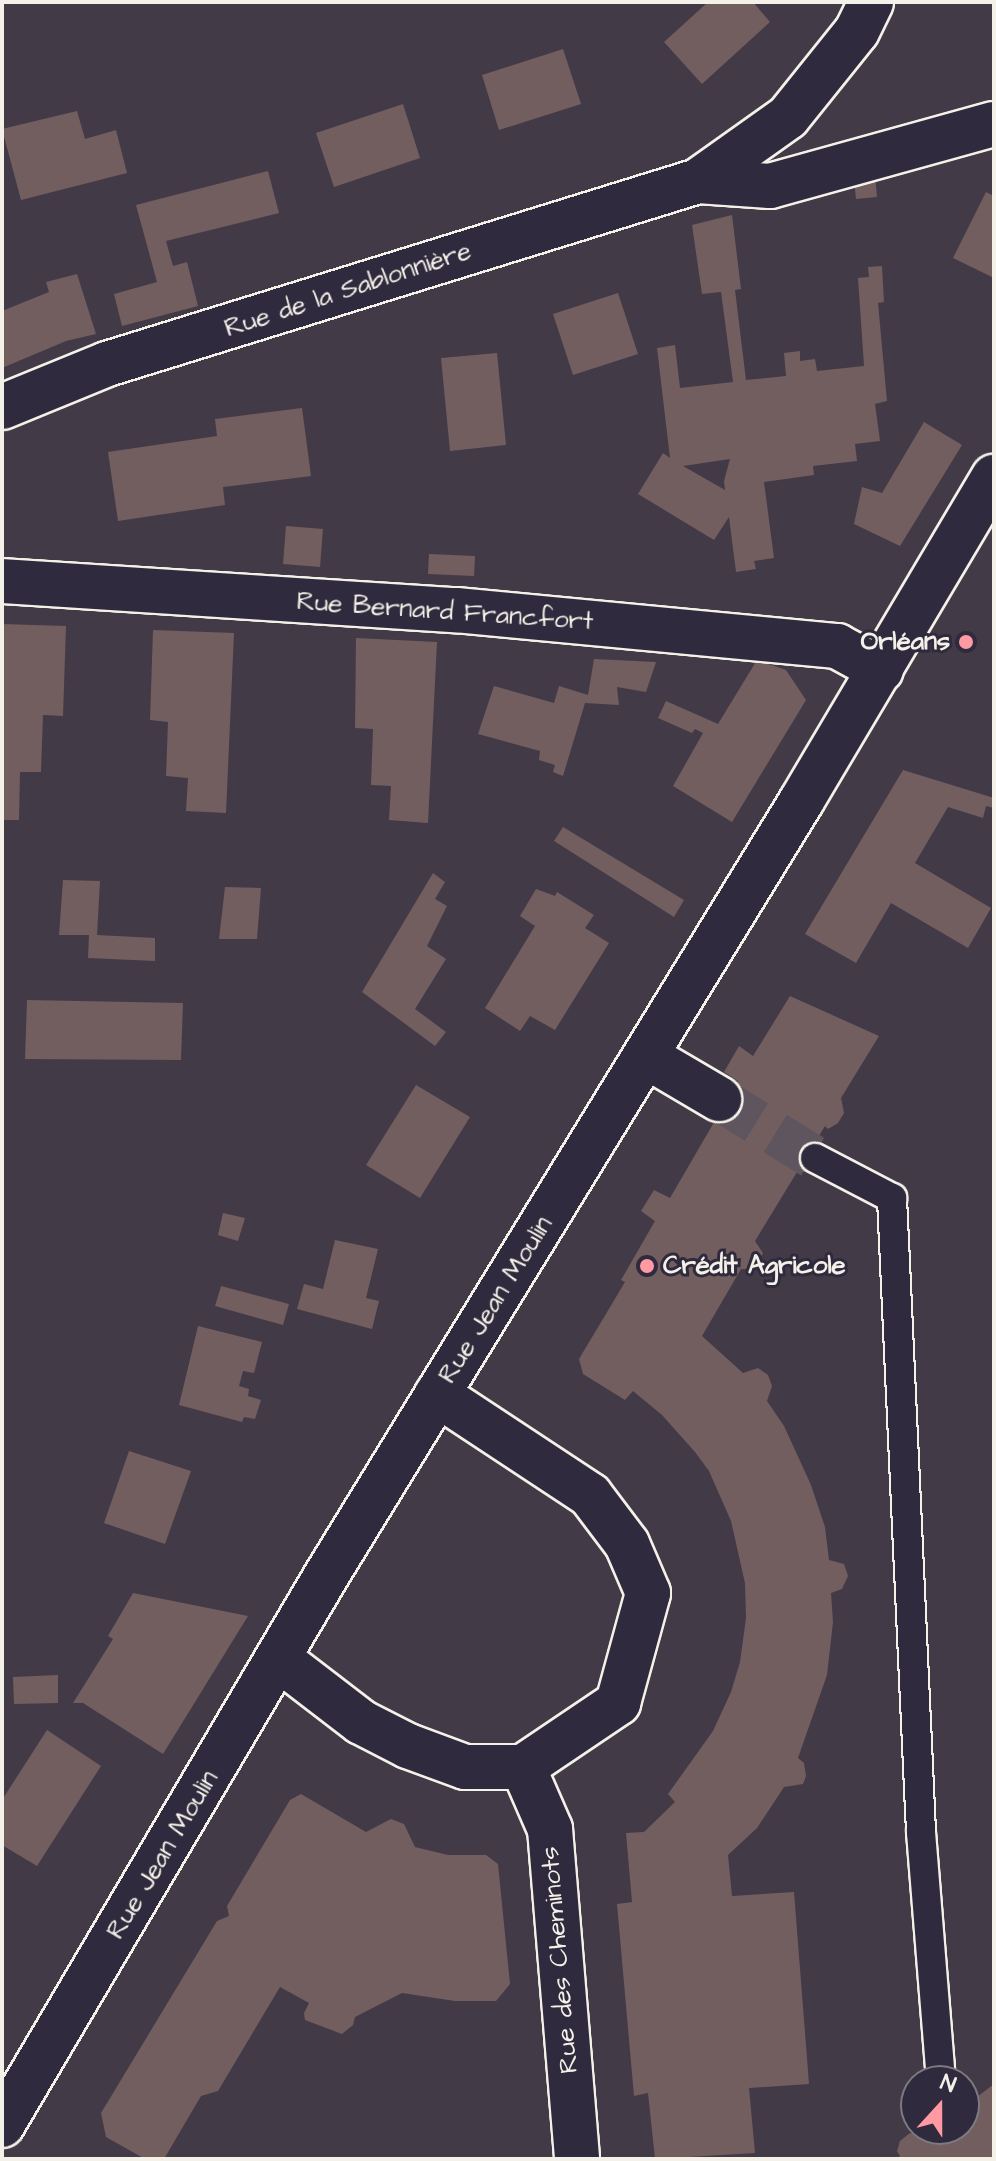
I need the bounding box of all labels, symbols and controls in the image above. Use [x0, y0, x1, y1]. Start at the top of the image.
street label: Rue de la Sablonnière [221, 235, 475, 345]
street label: Rue Bernard Francfort [296, 586, 594, 638]
place label: Orléans [861, 626, 950, 658]
marker: Orléans [957, 633, 975, 651]
street label: Rue Jean Moulin [432, 1211, 560, 1389]
place label: Crédit Agricole [663, 1250, 846, 1282]
marker: Crédit Agricole [638, 1257, 656, 1275]
street label: Rue Jean Moulin [100, 1765, 226, 1945]
street label: Rue des Cheminots [535, 1845, 585, 2075]
north arrow [900, 2065, 980, 2145]
text: N [936, 2067, 960, 2101]

